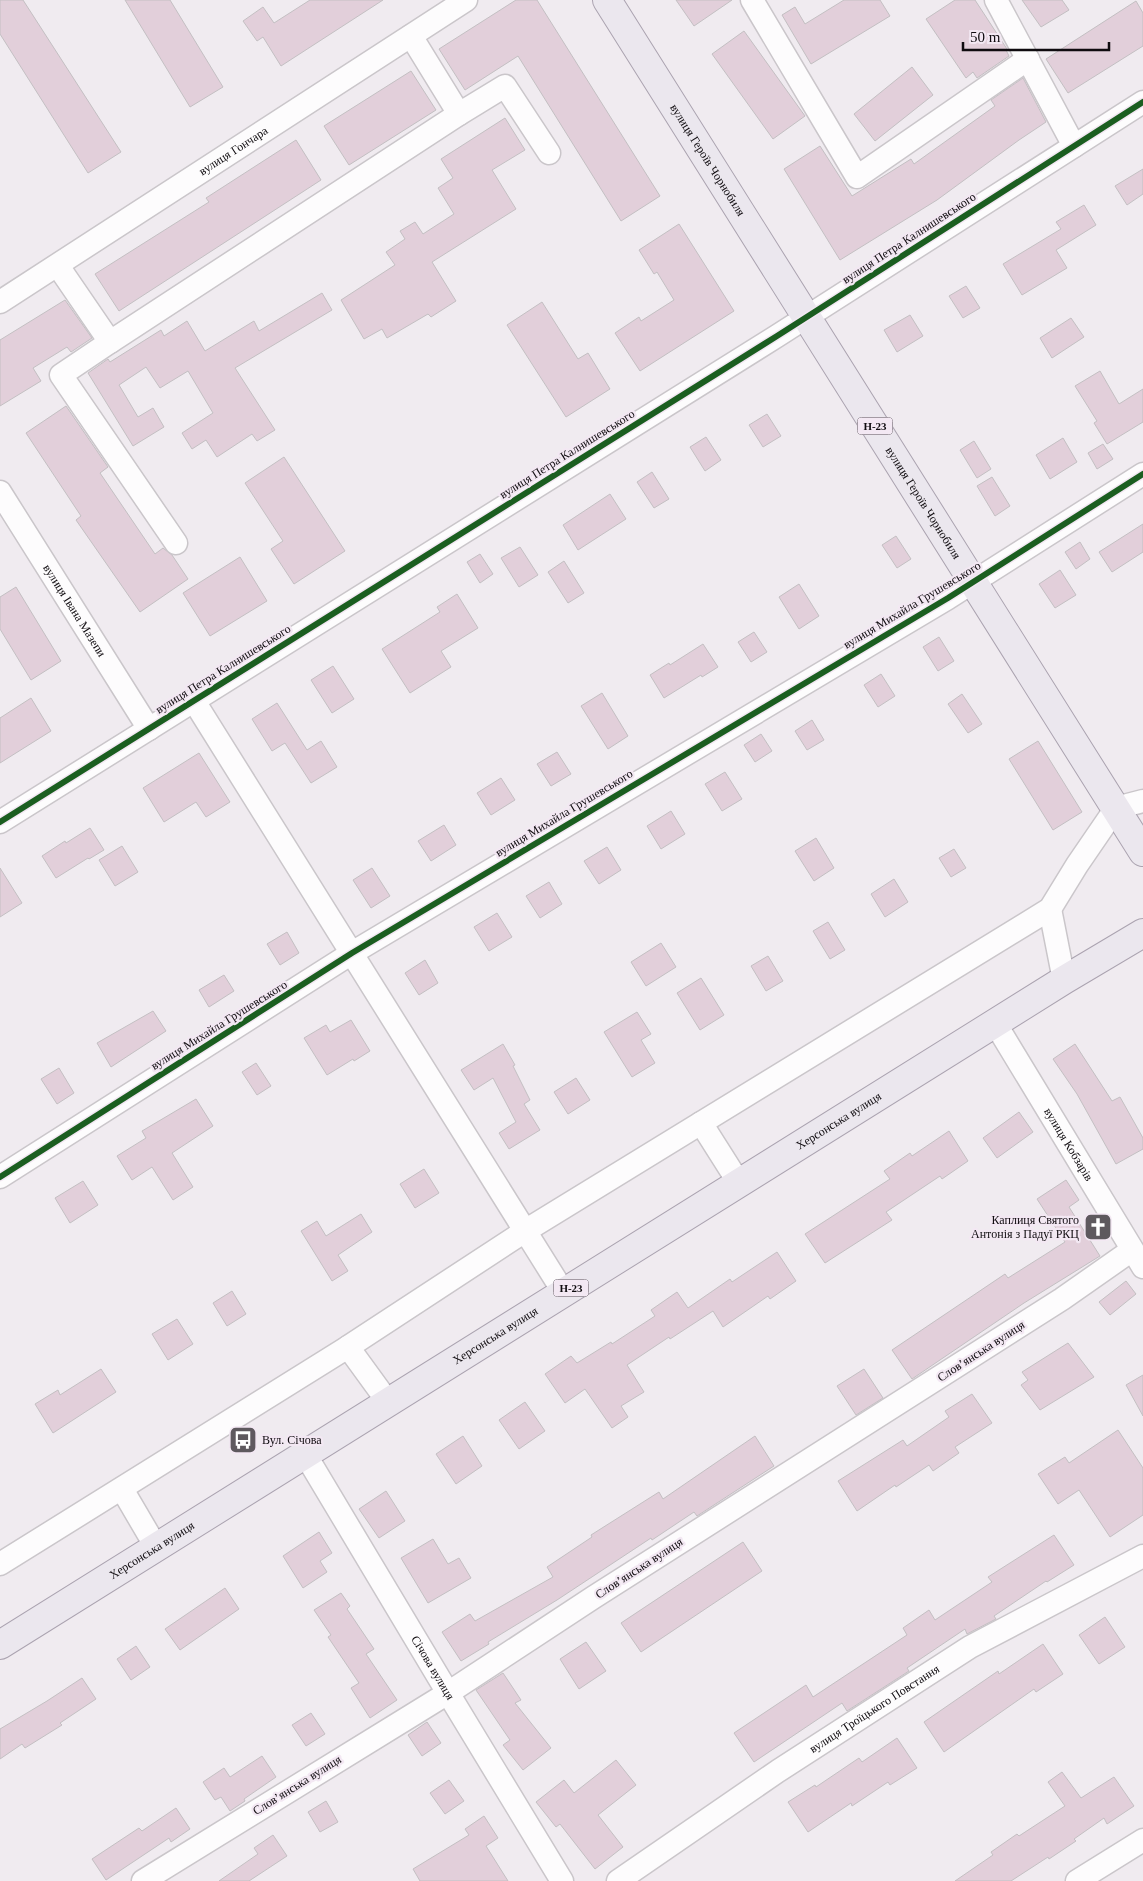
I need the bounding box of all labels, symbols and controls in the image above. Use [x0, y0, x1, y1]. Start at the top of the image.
scale bar [963, 20, 1109, 52]
text: 50 m [970, 29, 1001, 45]
street label: вулиця Героїв Чорнобиля [667, 101, 748, 219]
street label: вулиця Гончара [196, 123, 271, 178]
street label: вулиця Петра Калнишевського [839, 189, 979, 287]
street label: вулиця Петра Калнишевського [497, 407, 637, 501]
road number: Н-23 [858, 418, 892, 434]
street label: вулиця Героїв Чорнобиля [883, 444, 964, 562]
street label: вулиця Михайла Грушевського [841, 558, 983, 652]
street label: вулиця Івана Мазепи [40, 562, 109, 660]
street label: вулиця Петра Калнишевського [153, 622, 293, 716]
street label: вулиця Михайла Грушевського [493, 766, 635, 860]
street label: вулиця Михайла Грушевського [148, 977, 290, 1073]
street label: Херсонська вулиця [794, 1089, 884, 1153]
street label: вулиця Кобзарів [1041, 1105, 1096, 1184]
church icon: Каплиця Святого Антонія з Падуї РКЦ [1083, 1212, 1113, 1242]
place label: Каплиця Святого Антонія з Падуї РКЦ [971, 1213, 1079, 1241]
road number: Н-23 [554, 1280, 588, 1296]
street label: Херсонська вулиця [450, 1303, 541, 1367]
street label: Словʼянська вулиця [935, 1317, 1028, 1384]
bus stop icon: Вул. Січова [228, 1425, 258, 1455]
place label: Вул. Січова [262, 1433, 322, 1447]
street label: Херсонська вулиця [107, 1518, 197, 1582]
street label: Словʼянська вулиця [593, 1534, 686, 1601]
street label: Січова вулиця [408, 1633, 458, 1703]
street label: вулиця Троїцького Повстання [807, 1661, 942, 1756]
street label: Словʼянська вулиця [250, 1752, 344, 1818]

